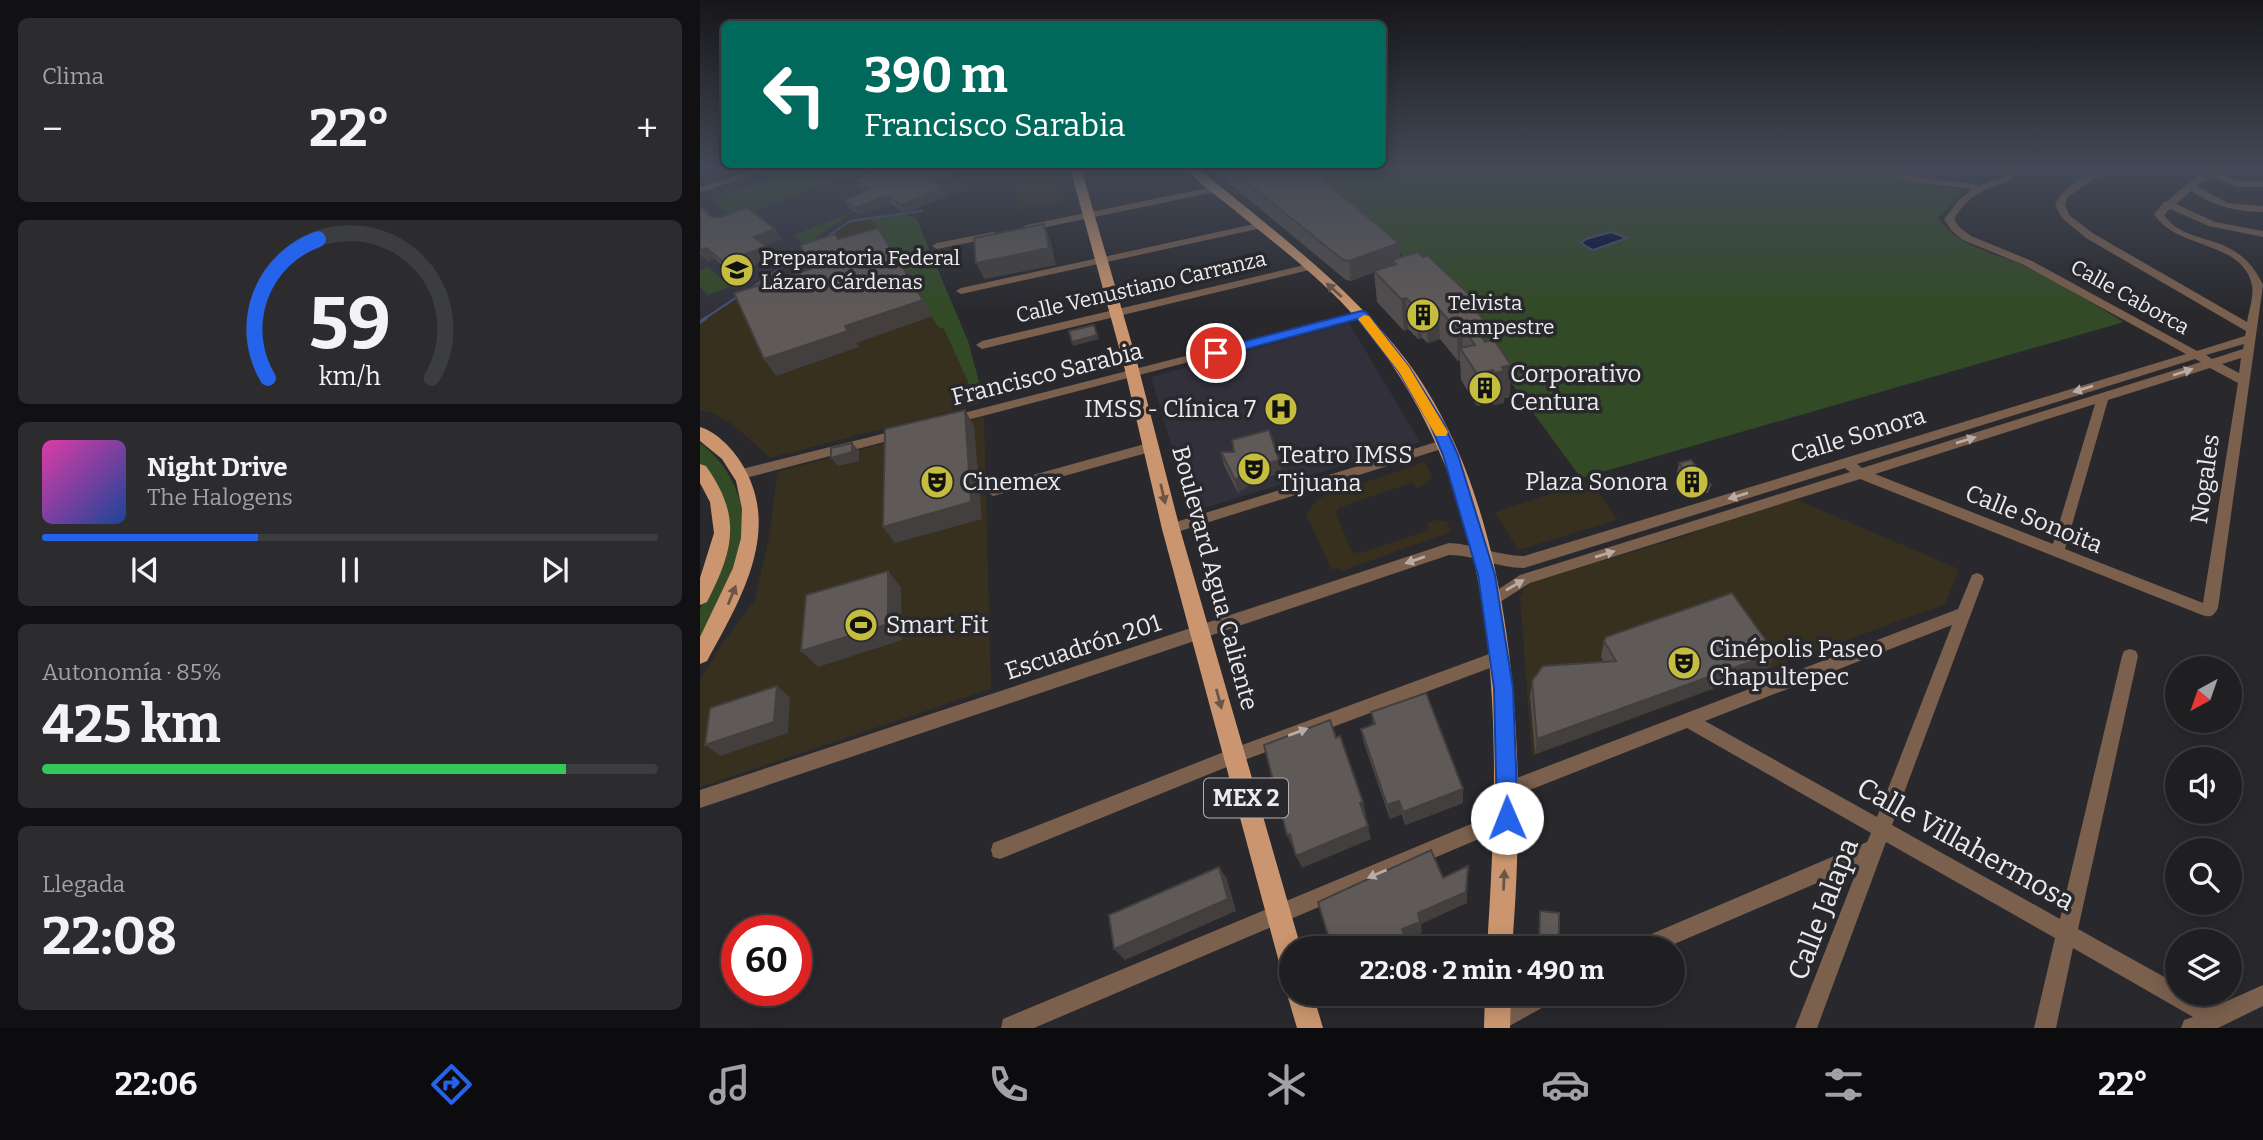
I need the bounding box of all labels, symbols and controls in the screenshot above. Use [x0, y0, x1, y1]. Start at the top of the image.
text: 390 m [864, 46, 1008, 105]
icon: left [749, 49, 840, 140]
text: Clima [42, 62, 104, 90]
text: 22° [309, 97, 390, 160]
text: − [42, 106, 63, 152]
text: + [636, 106, 658, 152]
text: Francisco Sarabia [864, 106, 1126, 144]
place label: Preparatoria Federal Lázaro Cárdenas [761, 245, 960, 295]
street label: Calle Venustiano Carranza [1013, 245, 1269, 329]
school or university icon: Preparatoria Federal Lázaro Cárdenas [718, 251, 756, 289]
street label: Calle Caborca [2066, 254, 2194, 341]
text: 59 [309, 280, 391, 367]
one-way arrow [1325, 282, 1343, 298]
place label: Telvista Campestre [1448, 290, 1555, 340]
building icon: Telvista Campestre [1404, 296, 1442, 334]
pin [1186, 323, 1246, 383]
icon: arrive [1197, 334, 1235, 372]
street label: Francisco Sarabia [948, 337, 1146, 411]
place label: Corporativo Centura [1510, 360, 1641, 416]
text: km/h [319, 362, 381, 392]
one-way arrow [2172, 366, 2193, 376]
building icon: Corporativo Centura [1466, 369, 1504, 407]
one-way arrow [2073, 385, 2094, 395]
hospital icon: IMSS - Clínica 7 [1262, 390, 1300, 428]
place label: IMSS - Clínica 7 [1084, 395, 1256, 423]
street label: Calle Sonora [1787, 401, 1929, 469]
street label: Nogales [2185, 432, 2225, 526]
one-way arrow [1955, 434, 1976, 444]
place label: Teatro IMSS Tijuana [1278, 441, 1413, 497]
street label: Boulevard Agua Caliente [1166, 443, 1264, 713]
theatre icon: Teatro IMSS Tijuana [1235, 450, 1273, 488]
text: Night Drive [147, 452, 288, 483]
theatre icon: Cinemex [918, 463, 956, 501]
building icon: Plaza Sonora [1673, 463, 1711, 501]
place label: Cinemex [962, 468, 1061, 496]
place label: Plaza Sonora [1525, 468, 1668, 496]
street label: Calle Sonoita [1961, 479, 2107, 559]
text: The Halogens [147, 483, 293, 511]
one-way arrow [1157, 483, 1168, 505]
one-way arrow [1727, 491, 1748, 502]
one-way arrow [1595, 548, 1616, 558]
icon: previous [126, 551, 164, 589]
icon: pause [331, 551, 369, 589]
icon: next [536, 551, 574, 589]
one-way arrow [1405, 555, 1426, 566]
one-way arrow [1505, 579, 1524, 591]
one-way arrow [727, 584, 738, 605]
sports icon: Smart Fit [842, 606, 880, 644]
street label: Escuadrón 201 [1002, 609, 1165, 685]
place label: Smart Fit [886, 611, 989, 639]
place label: Cinépolis Paseo Chapultepec [1709, 635, 1883, 691]
theatre icon: Cinépolis Paseo Chapultepec [1665, 644, 1703, 682]
north arrow [2165, 656, 2242, 733]
map controls [2165, 656, 2242, 1006]
text: Autonomía · 85% [42, 658, 222, 686]
one-way arrow [1214, 688, 1225, 710]
text: 425 km [42, 693, 221, 756]
one-way arrow [1287, 726, 1308, 737]
button: sound [2165, 747, 2242, 824]
street label: Calle Villahermosa [1851, 771, 2081, 917]
road number: MEX 2 [1204, 778, 1288, 818]
position arrow [1470, 781, 1544, 855]
street label: Calle Jalapa [1781, 834, 1865, 984]
button: search [2165, 838, 2242, 915]
one-way arrow [1366, 868, 1387, 879]
one-way arrow [1499, 869, 1510, 891]
text: Llegada [42, 870, 125, 898]
text: 22:08 [42, 905, 177, 968]
speed limit sign: 60 [721, 915, 812, 1006]
button: layers [2165, 929, 2242, 1006]
text: 22:08 · 2 min · 490 m [1360, 955, 1604, 986]
icon: directions [427, 1060, 476, 1109]
icon: music [705, 1060, 754, 1109]
icon: phone [984, 1060, 1033, 1109]
icon: climate [1262, 1060, 1311, 1109]
icon: car [1541, 1060, 1590, 1109]
icon: filters [1819, 1060, 1868, 1109]
text: 22:06 [115, 1065, 197, 1103]
text: 22° [2098, 1065, 2148, 1103]

